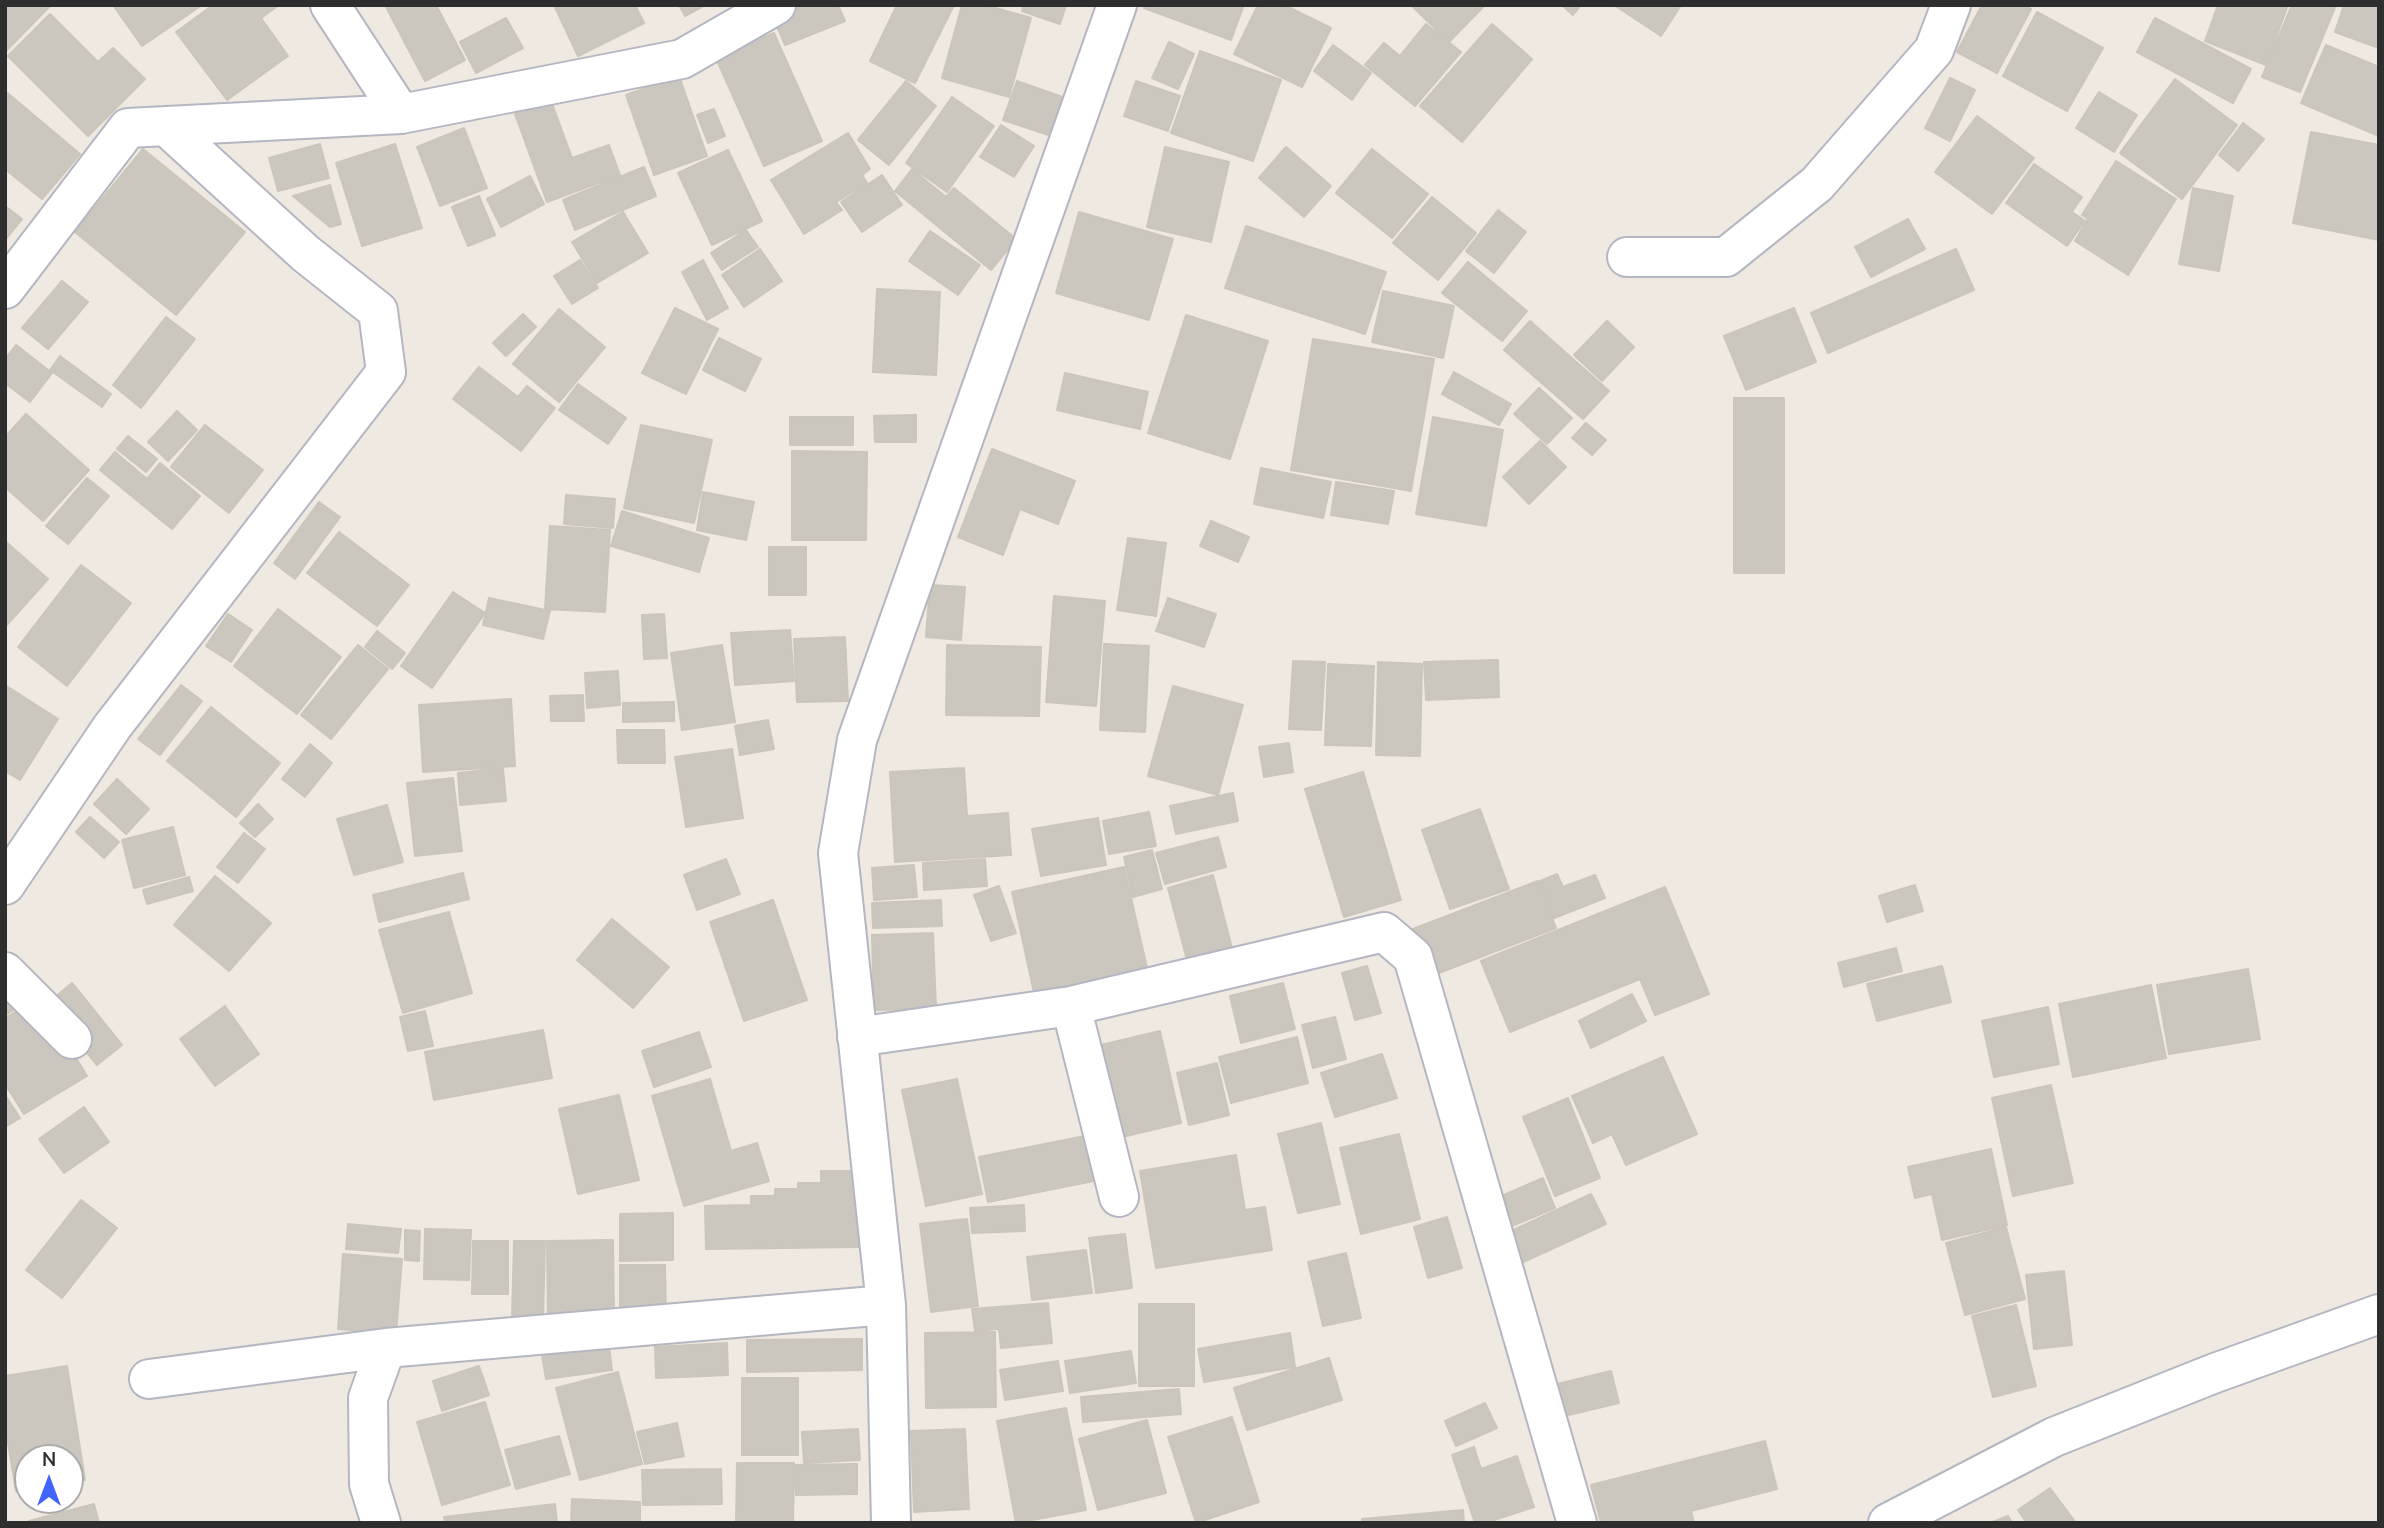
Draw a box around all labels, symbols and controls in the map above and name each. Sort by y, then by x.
north arrow [14,1444,84,1514]
text: N [42,1447,56,1473]

